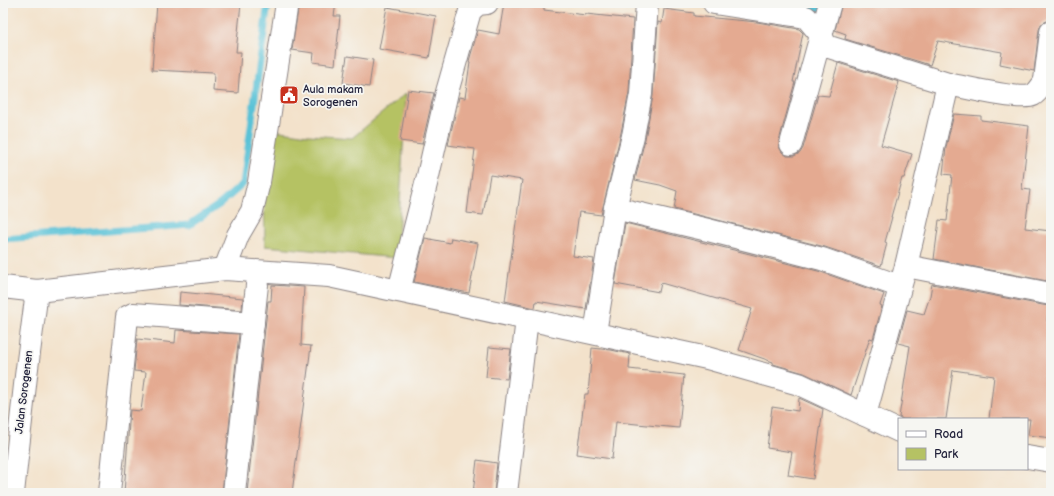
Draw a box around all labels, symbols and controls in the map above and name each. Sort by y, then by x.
place label: Aula makam Sorogenen [303,83,363,109]
public building icon: Aula makam Sorogenen [278,84,300,106]
street label: Jalan Sorogenen [12,350,36,434]
legend [898,418,1028,470]
text: Road [934,427,963,442]
text: Park [934,447,958,462]

